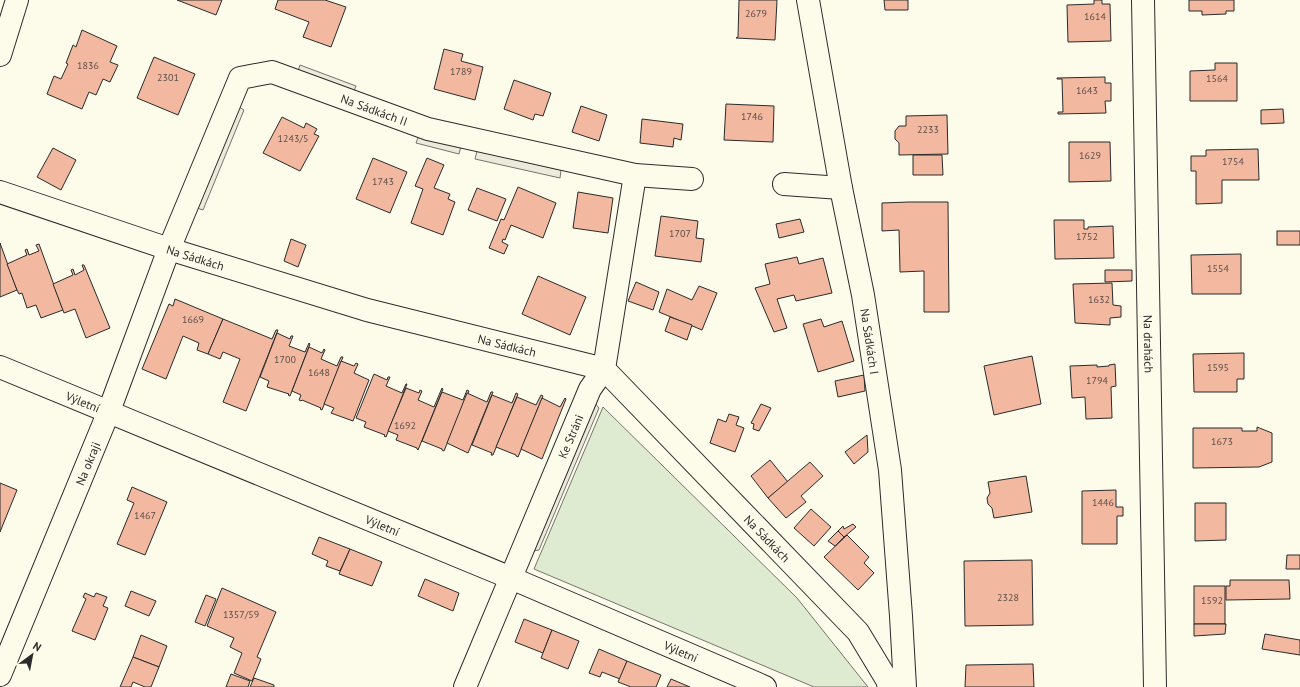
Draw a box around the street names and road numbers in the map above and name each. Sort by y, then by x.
street label: Na Sádkách II [339,90,410,128]
street label: Na Sádkách [165,241,226,273]
street label: Na Sádkách I [858,307,883,375]
street label: Na drahách [1141,315,1157,373]
street label: Na Sádkách [476,330,538,359]
street label: Výletní [63,387,103,415]
street label: Ke Stráni [554,412,586,460]
street label: Na okraji [72,439,103,487]
street label: Výletní [362,511,402,539]
street label: Na Sádkách [741,512,794,565]
street label: Výletní [661,637,700,665]

